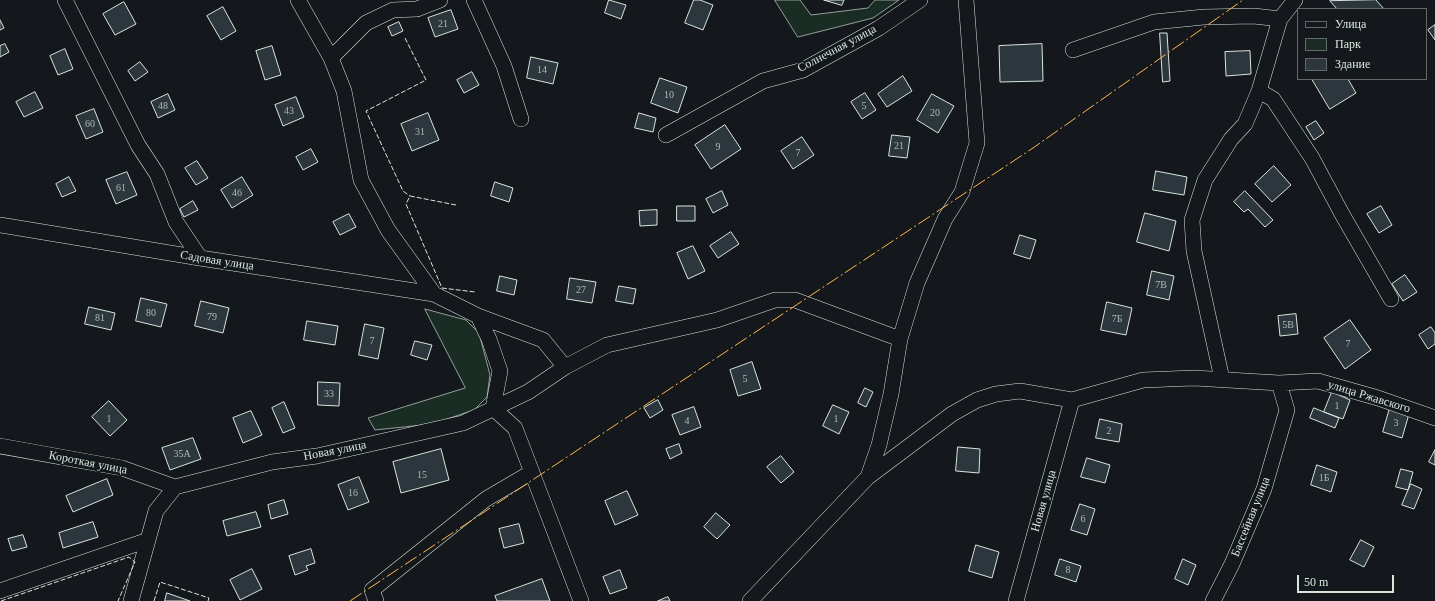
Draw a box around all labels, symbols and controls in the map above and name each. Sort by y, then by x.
legend [1297,8,1427,80]
text: Улица [1335,17,1366,31]
house number: 21 [438,18,448,30]
street label: Солнечная улица [795,22,879,76]
text: Парк [1335,37,1361,51]
text: Здание [1335,57,1370,71]
house number: 14 [537,64,547,76]
house number: 10 [664,89,674,101]
house number: 48 [158,100,168,112]
house number: 5 [862,100,866,112]
house number: 43 [284,105,294,117]
house number: 20 [930,107,940,119]
house number: 60 [85,118,95,130]
house number: 31 [415,126,425,138]
house number: 21 [894,140,904,152]
house number: 9 [716,141,720,153]
house number: 7 [796,147,800,159]
house number: 61 [116,182,126,194]
house number: 46 [232,187,242,199]
street label: Садовая улица [179,248,255,274]
house number: 7В [1155,279,1167,291]
house number: 27 [576,284,586,296]
house number: 80 [146,307,156,319]
house number: 79 [207,311,217,323]
house number: 81 [95,312,105,324]
house number: 7Б [1112,313,1122,325]
house number: 5В [1282,319,1294,331]
house number: 7 [370,335,374,347]
house number: 7 [1346,338,1350,350]
house number: 5 [742,373,748,385]
street label: улица Ржавского [1326,378,1412,416]
house number: 33 [324,388,334,400]
house number: 1 [1334,400,1340,412]
house number: 1 [106,413,112,425]
house number: 1 [834,413,838,425]
house number: 4 [684,415,690,427]
house number: 3 [1394,417,1398,429]
house number: 2 [1106,425,1112,437]
street label: Новая улица [302,438,368,464]
street label: Короткая улица [48,448,128,478]
house number: 35А [173,448,191,460]
street label: Новая улица [1028,468,1060,534]
house number: 15 [417,469,427,481]
house number: 1Б [1319,472,1329,484]
street label: Бассейная улица [1228,475,1274,559]
house number: 16 [348,487,358,499]
house number: 6 [1080,513,1086,525]
house number: 8 [1066,564,1070,576]
scale bar [1299,567,1396,593]
text: 50 m [1304,575,1328,589]

